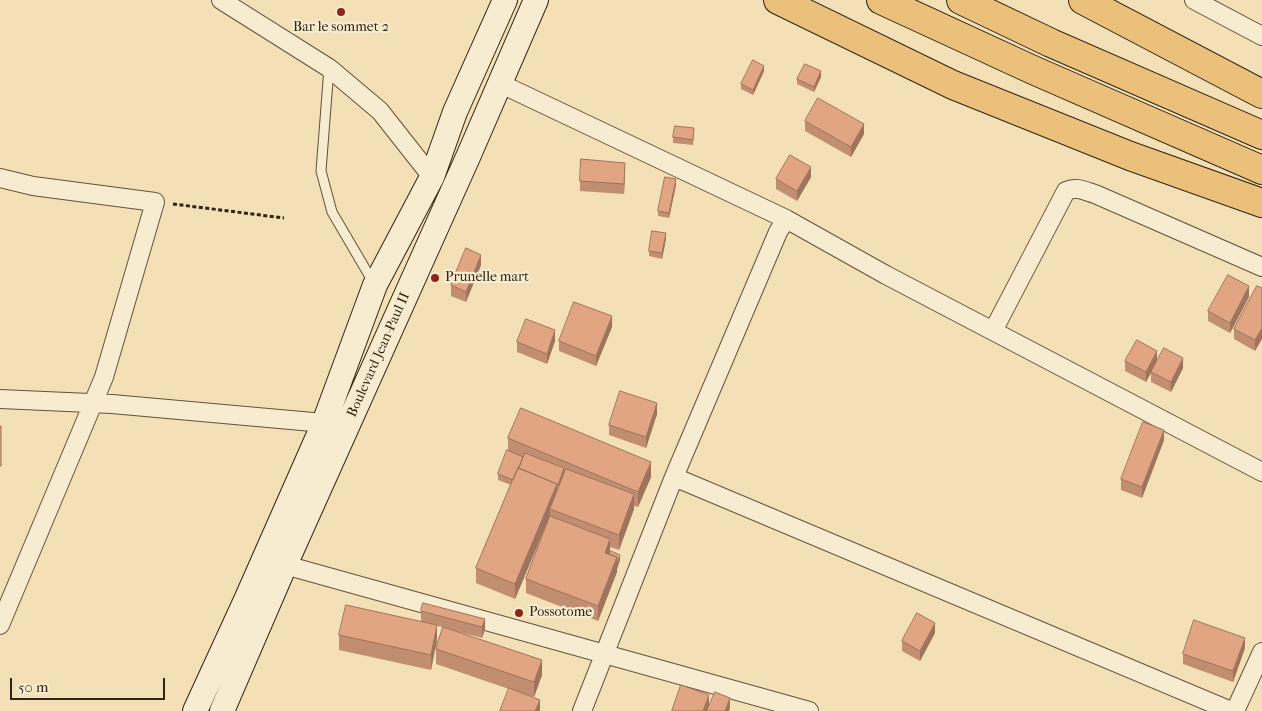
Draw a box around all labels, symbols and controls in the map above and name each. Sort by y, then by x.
marker: Bar le sommet 2 [335,6,347,18]
place label: Bar le sommet 2 [293,20,389,36]
place label: Prunelle mart [445,270,529,286]
marker: Prunelle mart [429,272,441,284]
street label: Boulevard Jean-Paul II [344,290,414,420]
place label: Possotome [529,605,592,621]
marker: Possotome [513,607,525,619]
scale bar [12,668,168,700]
text: 50 m [18,678,48,696]

